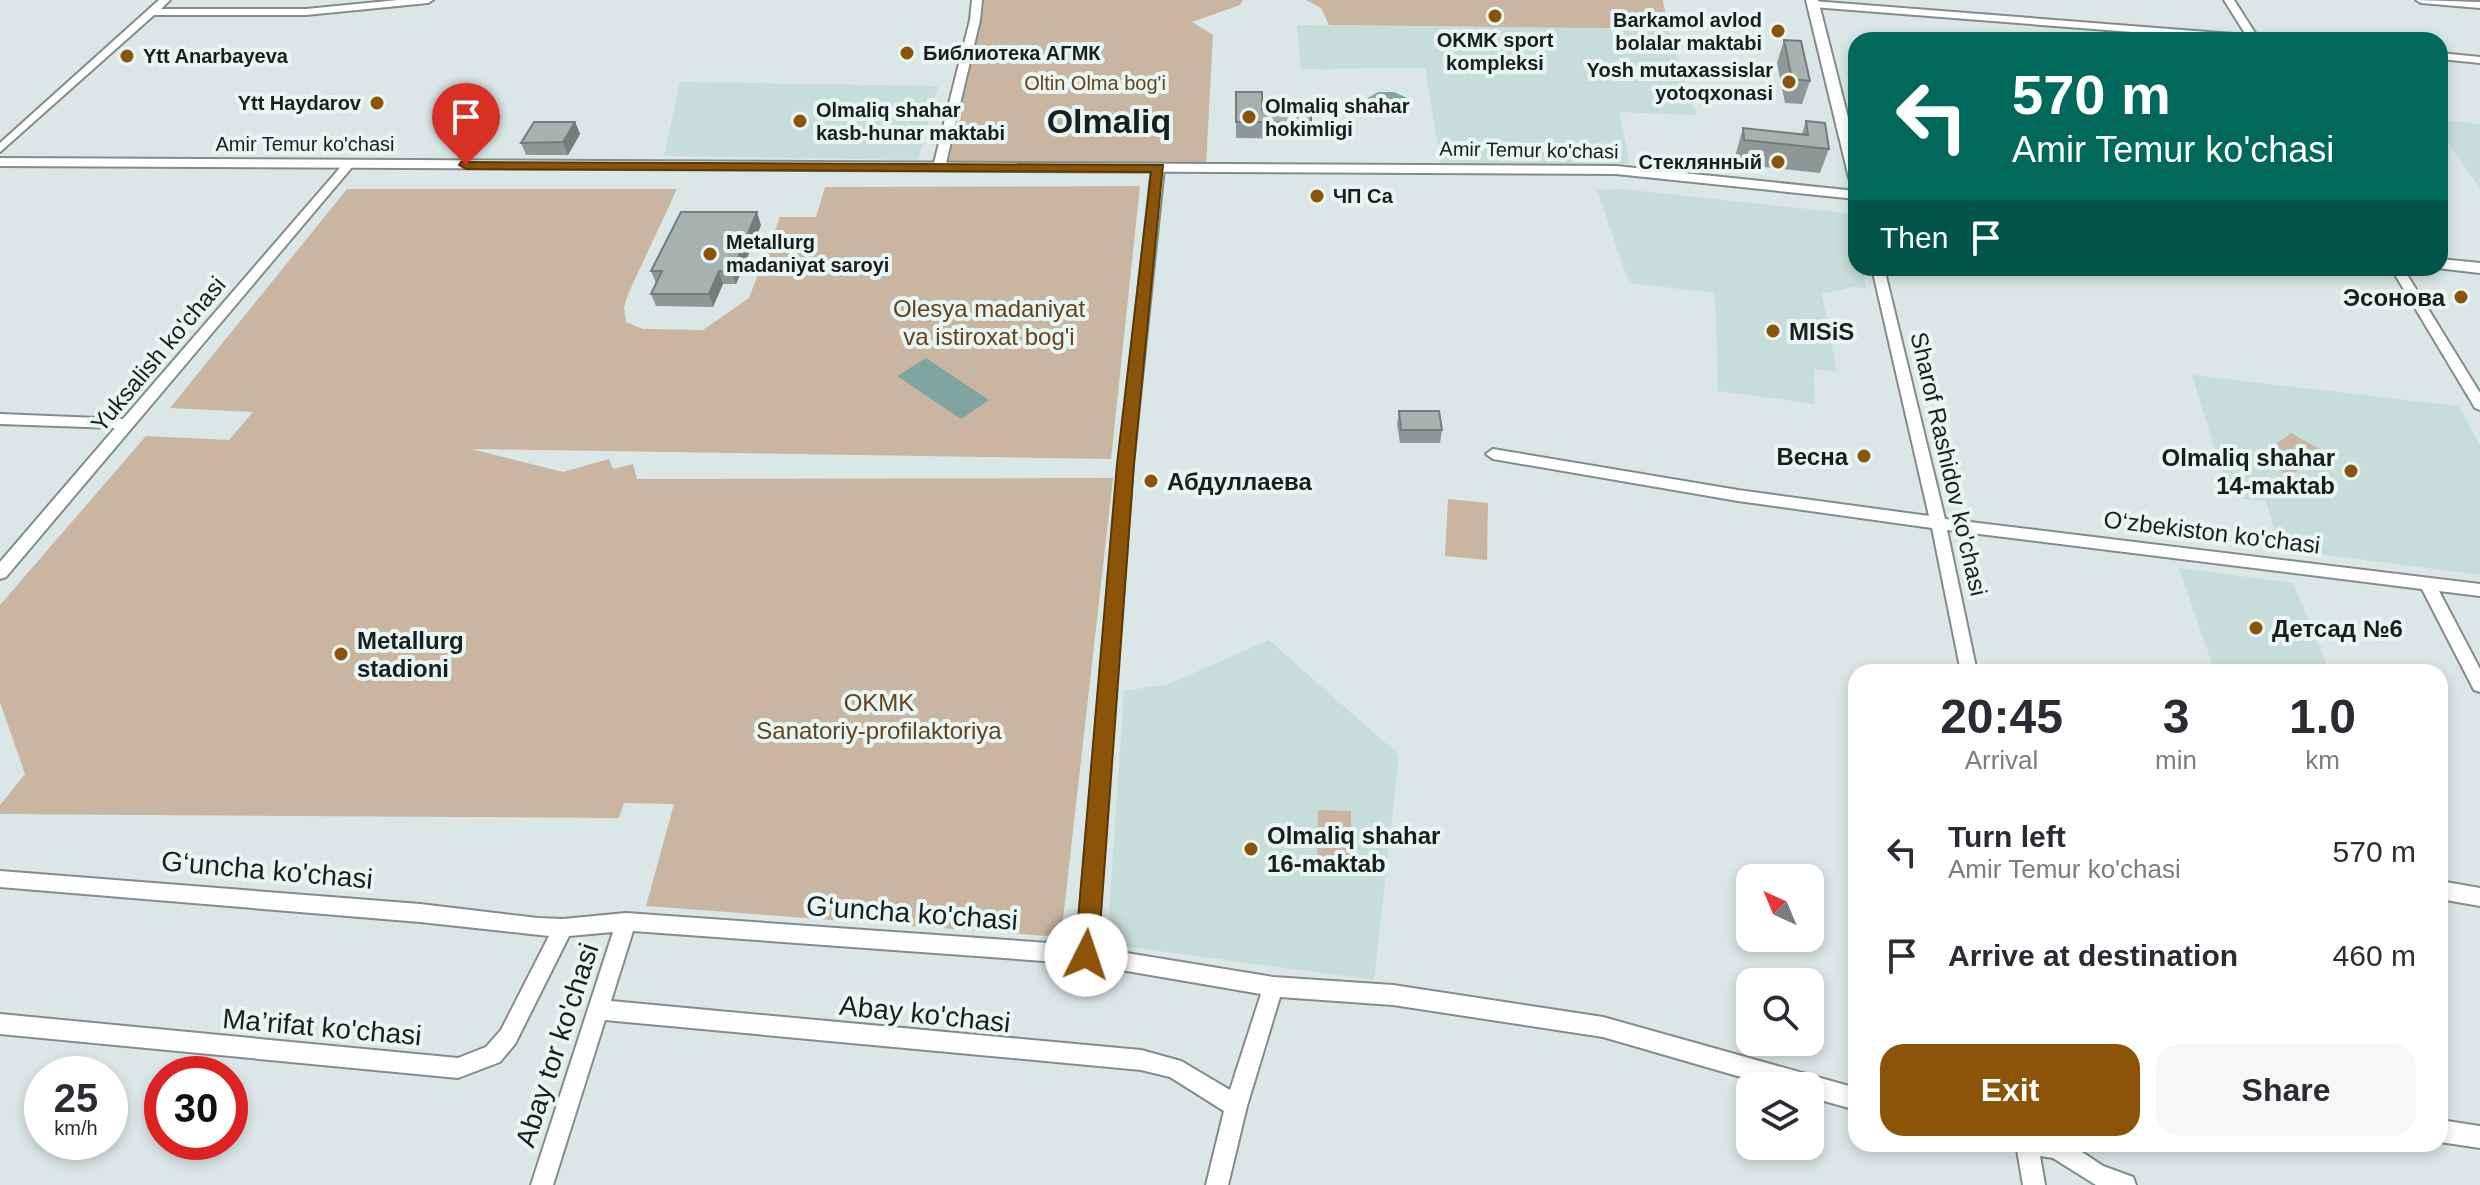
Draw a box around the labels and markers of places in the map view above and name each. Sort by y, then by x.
marker: OKMK sport kompleksi [1486,7,1504,25]
place label: Barkamol avlod bolalar maktabi [1613,9,1762,54]
marker: Barkamol avlod bolalar maktabi [1769,22,1787,40]
place label: OKMK sport kompleksi [1437,29,1554,74]
place label: Библиотека АГМК [923,42,1101,64]
marker: Библиотека АГМК [898,44,916,62]
place label: Ytt Anarbayeva [143,45,289,67]
marker: Ytt Anarbayeva [118,47,136,65]
place label: Yosh mutaxassislar yotoqxonasi [1587,59,1773,104]
marker: Yosh mutaxassislar yotoqxonasi [1780,73,1798,91]
pin [432,83,500,165]
place label: Ytt Haydarov [238,92,362,114]
marker: Ytt Haydarov [368,94,386,112]
place label: Olmaliq shahar hokimligi [1265,95,1410,140]
place label: Olmaliq shahar kasb-hunar maktabi [816,99,1005,144]
marker: Olmaliq shahar hokimligi [1240,108,1258,126]
marker: Olmaliq shahar kasb-hunar maktabi [791,112,809,130]
place label: Стеклянный [1638,151,1762,173]
marker: Стеклянный [1769,153,1787,171]
place label: ЧП Са [1333,185,1394,207]
marker: ЧП Са [1308,187,1326,205]
place label: Metallurg madaniyat saroyi [726,231,889,276]
marker: Metallurg madaniyat saroyi [701,245,719,263]
place label: Эсонова [2343,284,2446,311]
marker: Эсонова [2452,288,2470,306]
place label: MISiS [1789,318,1854,345]
marker: MISiS [1764,322,1782,340]
place label: Весна [1776,443,1849,470]
place label: Olmaliq shahar 14-maktab [2162,444,2335,499]
marker: Весна [1855,447,1873,465]
marker: Olmaliq shahar 14-maktab [2342,462,2360,480]
place label: Абдуллаева [1167,468,1312,495]
marker: Абдуллаева [1142,472,1160,490]
place label: Детсад №6 [2272,615,2403,642]
marker: Детсад №6 [2247,619,2265,637]
place label: Metallurg stadioni [357,627,464,682]
marker: Metallurg stadioni [332,645,350,663]
place label: Olmaliq shahar 16-maktab [1267,822,1440,877]
marker: Olmaliq shahar 16-maktab [1242,840,1260,858]

